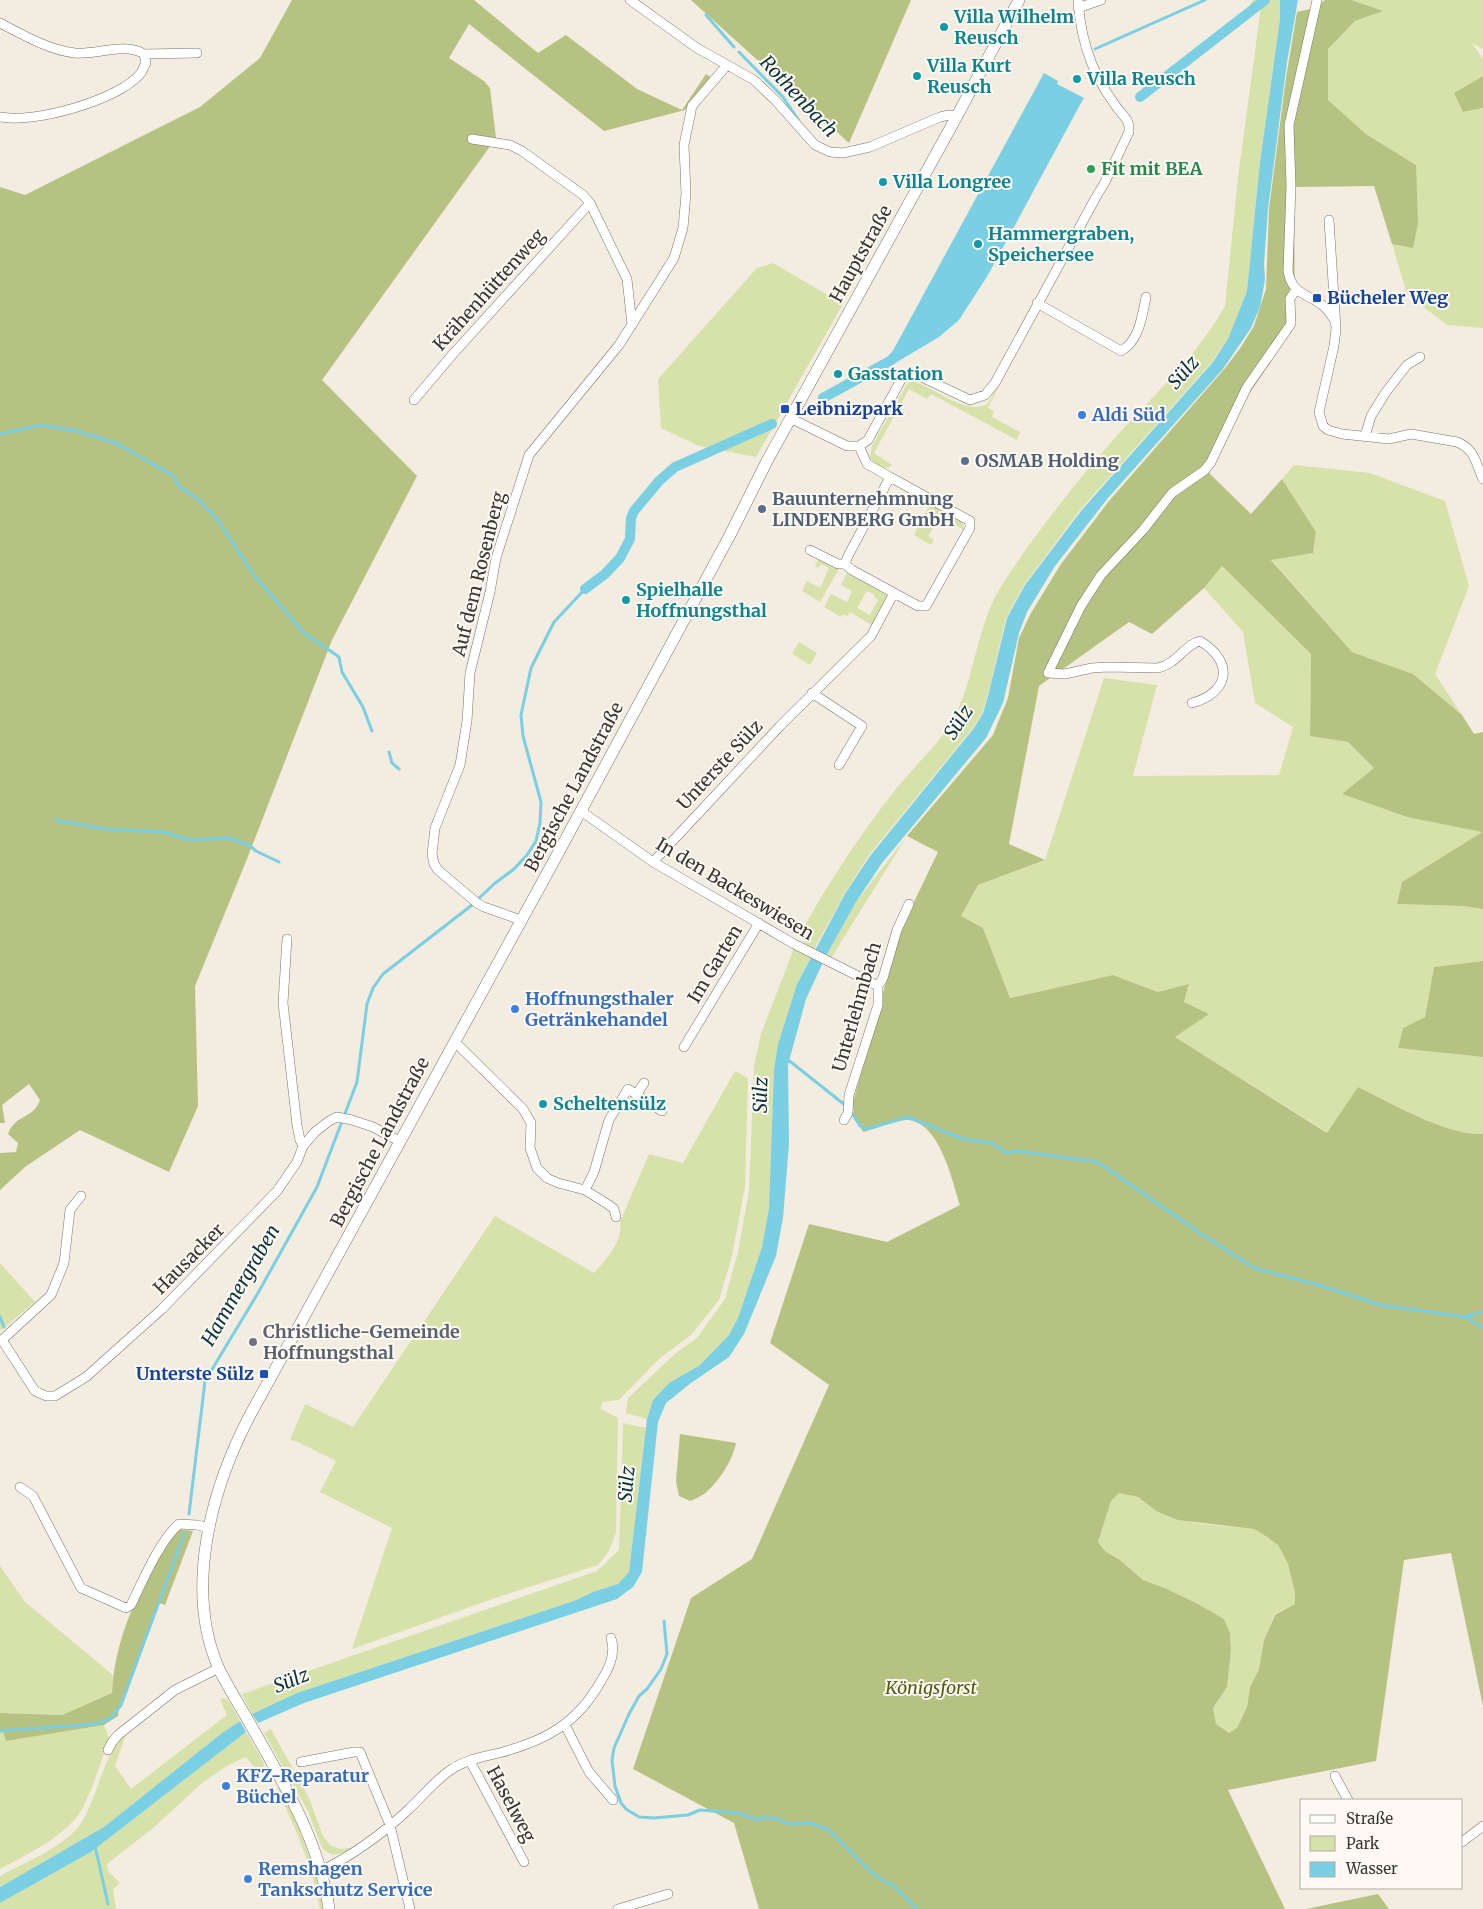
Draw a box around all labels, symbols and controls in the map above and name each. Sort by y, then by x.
place label: Villa Wilhelm Reusch [953,5,1074,49]
marker: Villa Wilhelm Reusch [938,21,950,33]
water label: Rothenbach [755,50,843,142]
place label: Villa Kurt Reusch [926,54,1012,98]
place label: Villa Reusch [1086,67,1196,90]
marker: Villa Kurt Reusch [911,70,923,82]
marker: Villa Reusch [1071,73,1083,85]
place label: Fit mit BEA [1101,157,1203,180]
marker: Fit mit BEA [1085,163,1097,175]
place label: Villa Longree [892,170,1011,193]
marker: Villa Longree [877,176,889,188]
street label: Hauptstraße [824,201,897,307]
place label: Hammergraben, Speichersee [988,222,1134,266]
street label: Krähenhüttenweg [428,224,550,355]
marker: Hammergraben, Speichersee [972,238,984,250]
place label: Bücheler Weg [1327,286,1448,309]
marker: Bücheler Weg [1311,292,1323,304]
water label: Sülz [1162,350,1204,394]
place label: Gasstation [848,362,943,385]
marker: Gasstation [832,368,844,380]
place label: Leibnizpark [795,397,903,420]
marker: Leibnizpark [779,403,791,415]
place label: Aldi Süd [1091,403,1166,426]
marker: Aldi Süd [1076,409,1088,421]
place label: OSMAB Holding [975,449,1119,472]
marker: OSMAB Holding [959,455,971,467]
place label: Bauunternehmnung LINDENBERG GmbH [772,487,955,531]
street label: Auf dem Rosenberg [447,489,510,660]
marker: Bauunternehmnung LINDENBERG GmbH [756,503,768,515]
place label: Spielhalle Hoffnungsthal [636,578,767,622]
marker: Spielhalle Hoffnungsthal [620,594,632,606]
street label: Bergische Landstraße [519,698,628,876]
water label: Sülz [938,700,978,744]
street label: Unterste Sülz [672,715,767,815]
street label: In den Backeswiesen [652,832,819,945]
street label: Im Garten [682,920,747,1007]
street label: Unterlehmbach [827,939,886,1074]
place label: Hoffnungsthaler Getränkehandel [525,987,674,1031]
marker: Hoffnungsthaler Getränkehandel [509,1003,521,1015]
street label: Bergische Landstraße [325,1053,434,1231]
water label: Sülz [748,1076,772,1113]
place label: Scheltensülz [553,1092,666,1115]
marker: Scheltensülz [537,1098,549,1110]
street label: Hausacker [148,1218,229,1299]
water label: Hammergraben [195,1220,284,1351]
place label: Christliche-Gemeinde Hoffnungsthal [263,1320,460,1364]
marker: Christliche-Gemeinde Hoffnungsthal [247,1336,259,1348]
place label: Unterste Sülz [136,1362,254,1385]
marker: Unterste Sülz [258,1368,270,1380]
water label: Sülz [612,1465,640,1503]
water label: Sülz [270,1662,313,1698]
park label: Königsforst [884,1676,978,1699]
street label: Haselweg [482,1762,541,1846]
place label: KFZ-Reparatur Büchel [236,1764,369,1808]
marker: KFZ-Reparatur Büchel [220,1780,232,1792]
legend [1300,1799,1463,1889]
text: Straße [1346,1809,1393,1828]
text: Park [1346,1834,1380,1853]
place label: Remshagen Tankschutz Service [258,1857,433,1901]
text: Wasser [1345,1859,1398,1878]
marker: Remshagen Tankschutz Service [242,1873,254,1885]

